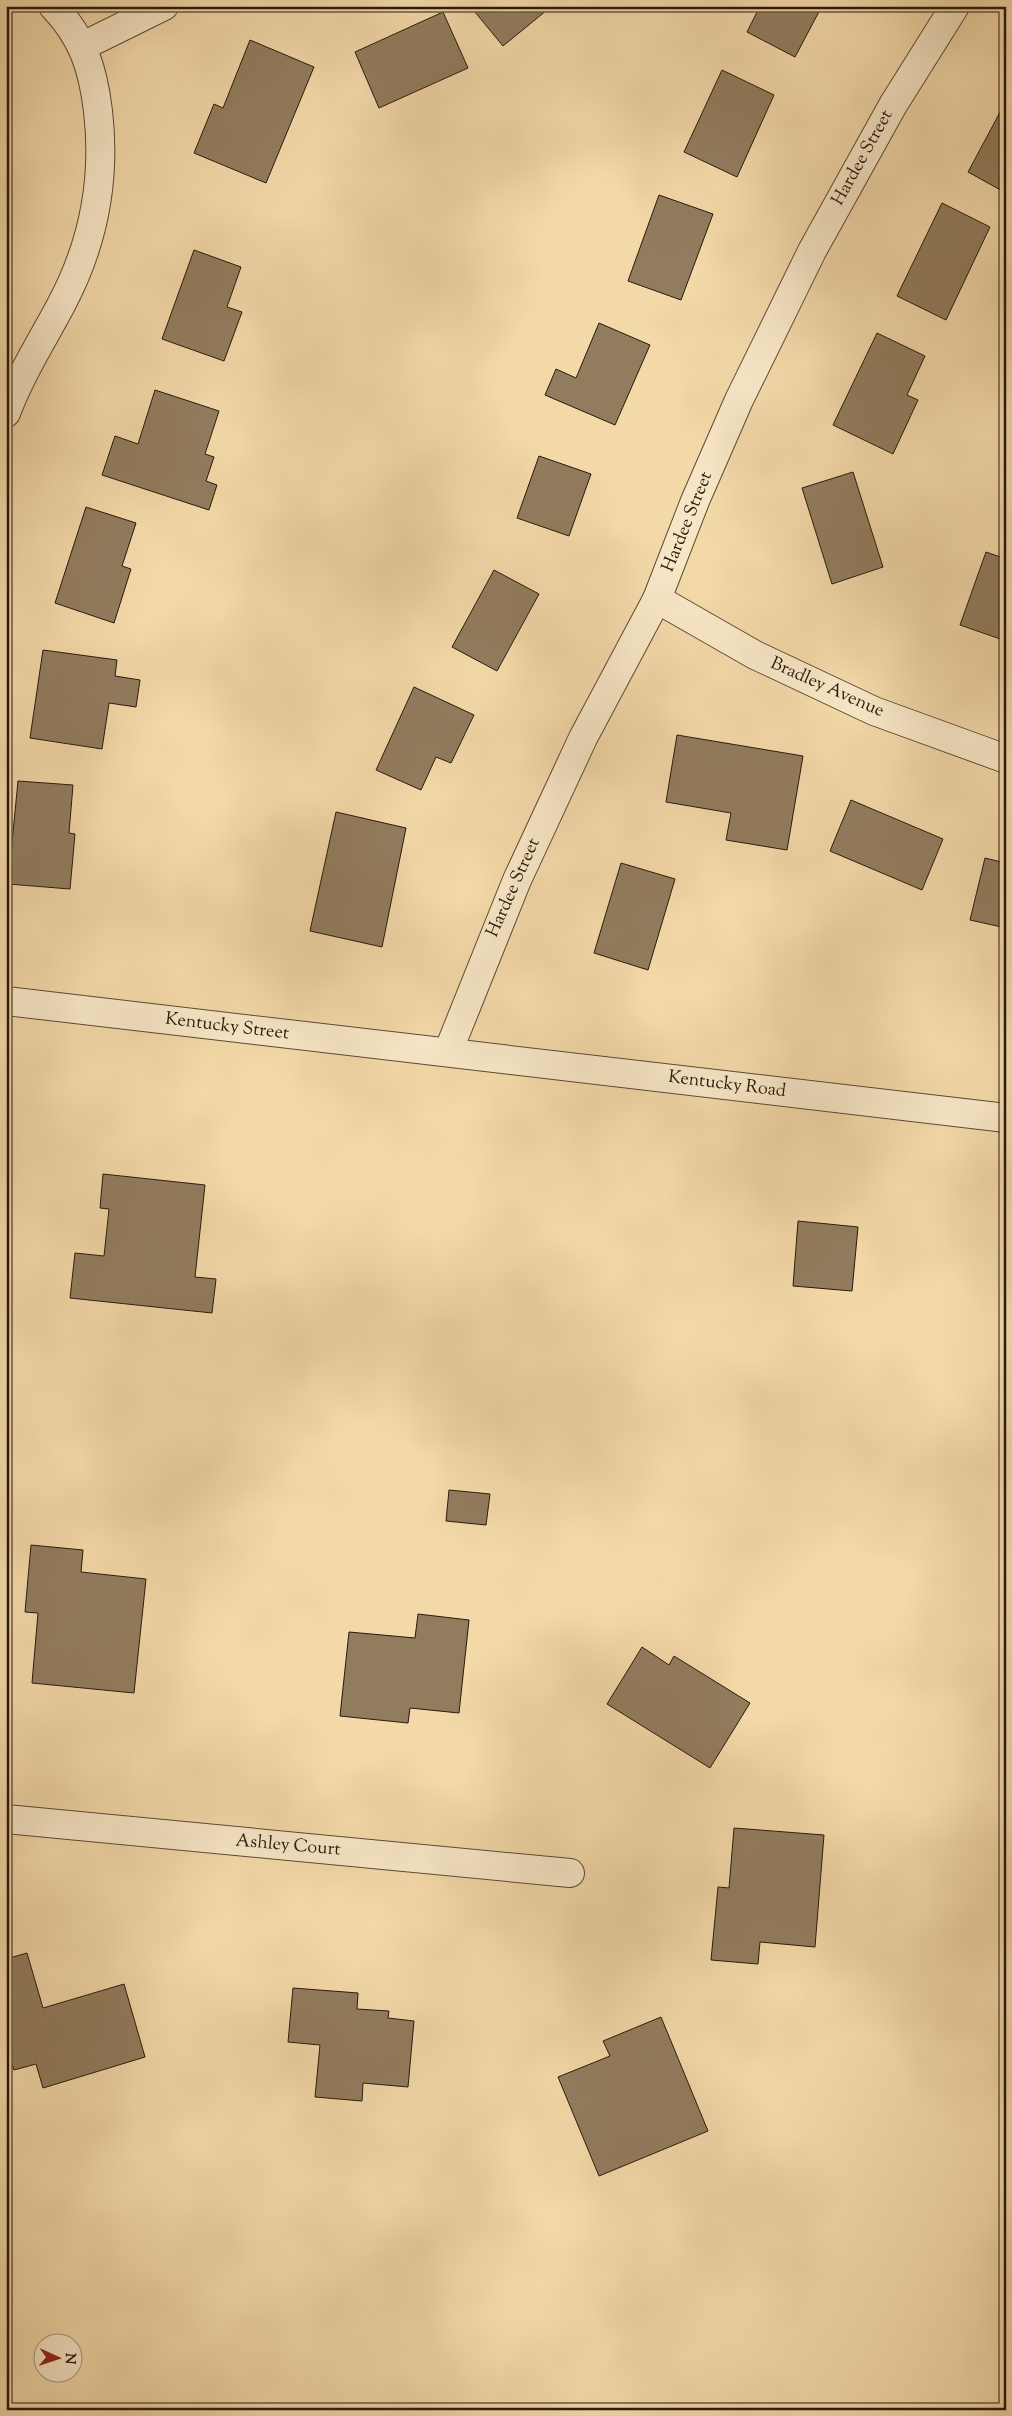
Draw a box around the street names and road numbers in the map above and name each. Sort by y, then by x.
street label: Hardee Street [826,105,900,211]
street label: Hardee Street [656,468,720,576]
street label: Bradley Avenue [766,651,888,725]
street label: Hardee Street [481,834,547,942]
street label: Kentucky Street [164,1007,290,1047]
street label: Kentucky Road [667,1065,787,1105]
street label: Ashley Court [234,1828,342,1864]

